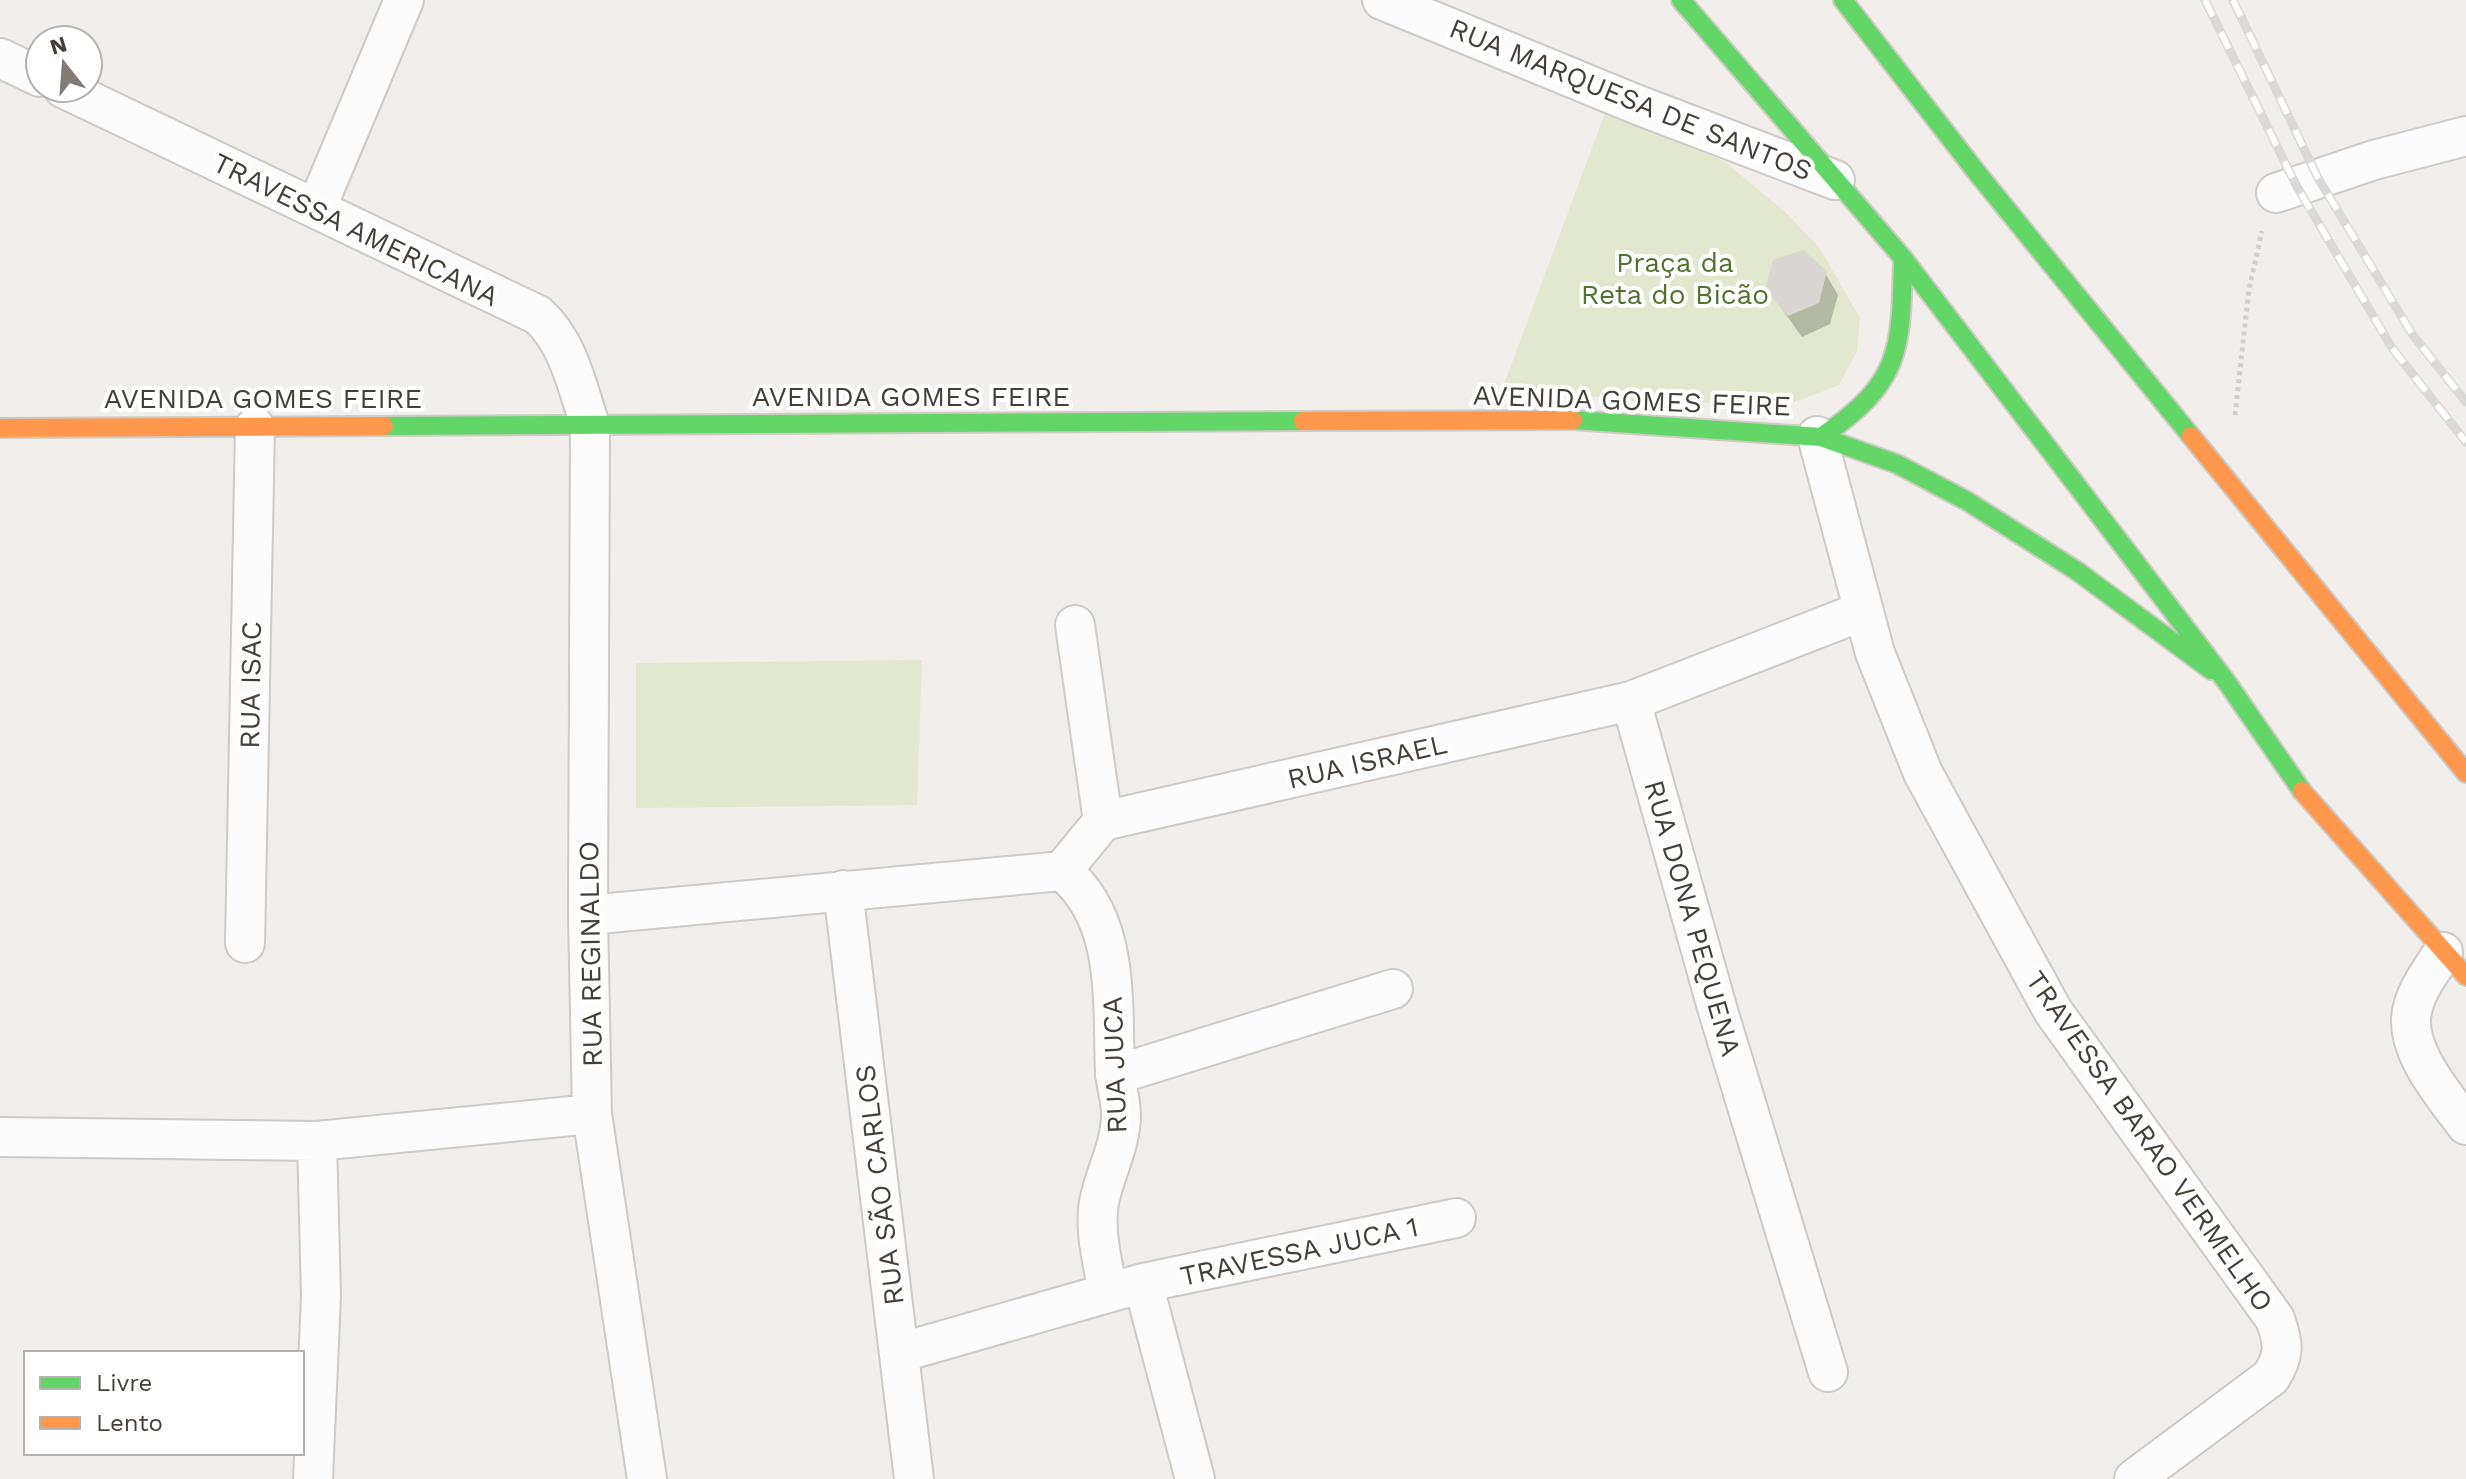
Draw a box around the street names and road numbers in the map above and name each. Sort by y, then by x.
street label: RUA MARQUESA DE SANTOS [1445,11,1817,187]
street label: TRAVESSA AMERICANA [208,146,504,313]
street label: AVENIDA GOMES FEIRE [1472,378,1792,423]
street label: AVENIDA GOMES FEIRE [752,380,1070,413]
street label: AVENIDA GOMES FEIRE [104,382,422,415]
street label: RUA ISAC [233,621,268,749]
street label: RUA ISRAEL [1284,727,1450,796]
street label: RUA DONA PEQUENA [1637,776,1748,1060]
street label: RUA REGINALDO [572,841,609,1067]
street label: TRAVESSA BARAO VERMELHO [2019,965,2280,1318]
street label: RUA JUCA [1096,996,1133,1134]
street label: RUA SÃO CARLOS [848,1063,911,1307]
street label: TRAVESSA JUCA 1 [1177,1210,1421,1293]

